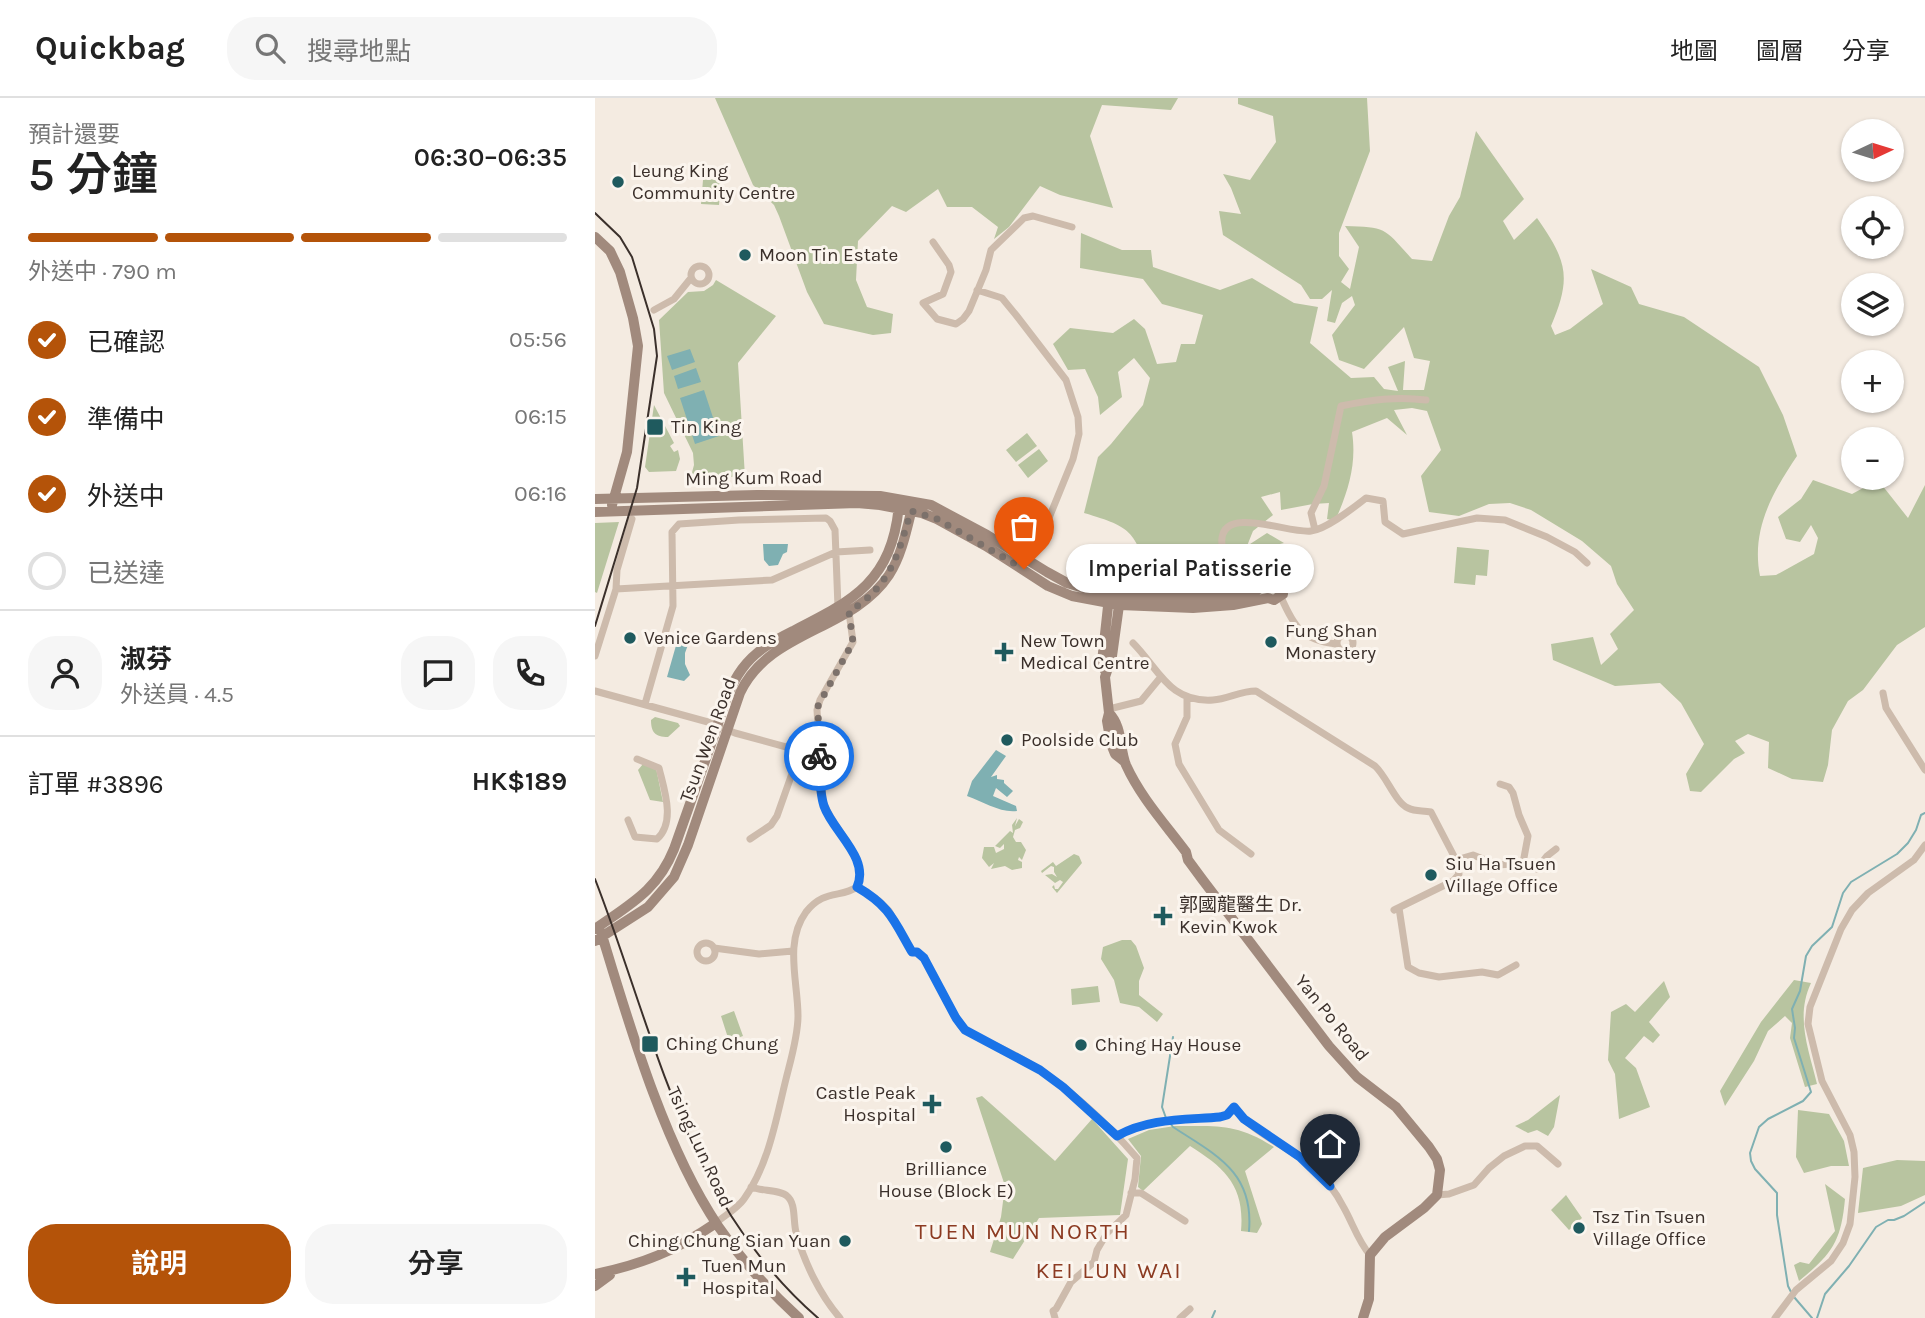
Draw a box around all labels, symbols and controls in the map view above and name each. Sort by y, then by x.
search box [227,17,717,80]
text: Quickbag [35,29,185,67]
icon: search [251,29,289,67]
text: 搜尋地點 [307,36,411,67]
text: 地圖 [1670,37,1718,65]
text: 圖層 [1756,37,1804,65]
text: 分享 [1842,37,1890,65]
north arrow [1841,119,1904,182]
map controls [1841,119,1904,490]
text: 預計還要 [28,121,120,148]
text: 06:30–06:35 [414,142,567,173]
text: 5 分鐘 [28,148,158,202]
place label: Leung King Community Centre [632,160,795,204]
marker: Leung King Community Centre [610,174,626,190]
button: locate [1841,196,1904,259]
place label: Moon Tin Estate [759,244,898,266]
marker: Moon Tin Estate [737,247,753,263]
text: 外送中 · 790 m [28,258,177,285]
button: layers [1841,273,1904,336]
icon: check [28,321,66,359]
text: 05:56 [509,326,567,353]
text: 已確認 [87,327,165,358]
button: + [1841,350,1904,413]
icon: check [28,398,66,436]
text: 06:15 [514,403,567,430]
text: 準備中 [87,404,165,435]
place label: Tin King [671,416,742,438]
marker: Tin King [645,417,665,437]
button: − [1841,427,1904,490]
street label: Ming Kum Road [685,466,823,490]
icon: check [28,475,66,513]
text: 06:16 [514,480,567,507]
text: 外送中 [87,481,165,512]
pin [994,497,1054,569]
icon: bag [1005,508,1043,546]
callout: Imperial Patisserie [1066,545,1315,594]
text: Imperial Patisserie [1088,555,1292,582]
text: 已送達 [87,558,165,589]
place label: Fung Shan Monastery [1285,620,1378,664]
place label: Venice Gardens [644,627,777,649]
marker: Venice Gardens [622,630,638,646]
place label: New Town Medical Centre [1020,630,1150,674]
marker: Fung Shan Monastery [1263,634,1279,650]
button: person [28,636,102,710]
button: chat [401,636,475,710]
button: phone [493,636,567,710]
marker: New Town Medical Centre [994,642,1014,662]
text: 淑芬 [120,644,172,675]
street label: Tsun Wen Road [675,675,741,805]
text: 外送員 · 4.5 [120,681,234,708]
courier [784,721,854,791]
place label: Poolside Club [1021,729,1139,751]
marker: Poolside Club [999,732,1015,748]
icon: bike [800,737,838,775]
text: HK$189 [472,766,567,797]
text: 訂單 #3896 [28,769,164,800]
place label: Siu Ha Tsuen Village Office [1445,853,1558,897]
marker: Siu Ha Tsuen Village Office [1423,867,1439,883]
place label: 郭國龍醫生 Dr. Kevin Kwok [1179,894,1301,938]
marker: 郭國龍醫生 Dr. Kevin Kwok [1153,906,1173,926]
street label: Yan Po Road [1290,970,1374,1066]
place label: Ching Chung [666,1033,779,1055]
marker: Ching Chung [640,1034,660,1054]
place label: Ching Hay House [1095,1034,1241,1056]
marker: Ching Hay House [1073,1037,1089,1053]
place label: Castle Peak Hospital [816,1082,916,1126]
street label: Tsing Lun Road [663,1083,737,1211]
marker: Castle Peak Hospital [922,1094,942,1114]
pin [1300,1114,1360,1186]
icon: home [1311,1125,1349,1163]
marker: Brilliance House (Block E) [938,1139,954,1155]
place label: Brilliance House (Block E) [878,1158,1014,1202]
place label: Tsz Tin Tsuen Village Office [1593,1206,1706,1250]
district label: TUEN MUN NORTH [915,1218,1131,1245]
marker: Tsz Tin Tsuen Village Office [1571,1220,1587,1236]
button: 說明 [28,1224,291,1304]
button: 分享 [305,1224,567,1304]
place label: Ching Chung Sian Yuan [628,1230,831,1252]
marker: Ching Chung Sian Yuan [837,1233,853,1249]
place label: Tuen Mun Hospital [702,1255,787,1299]
district label: KEI LUN WAI [1035,1257,1183,1284]
marker: Tuen Mun Hospital [676,1267,696,1287]

